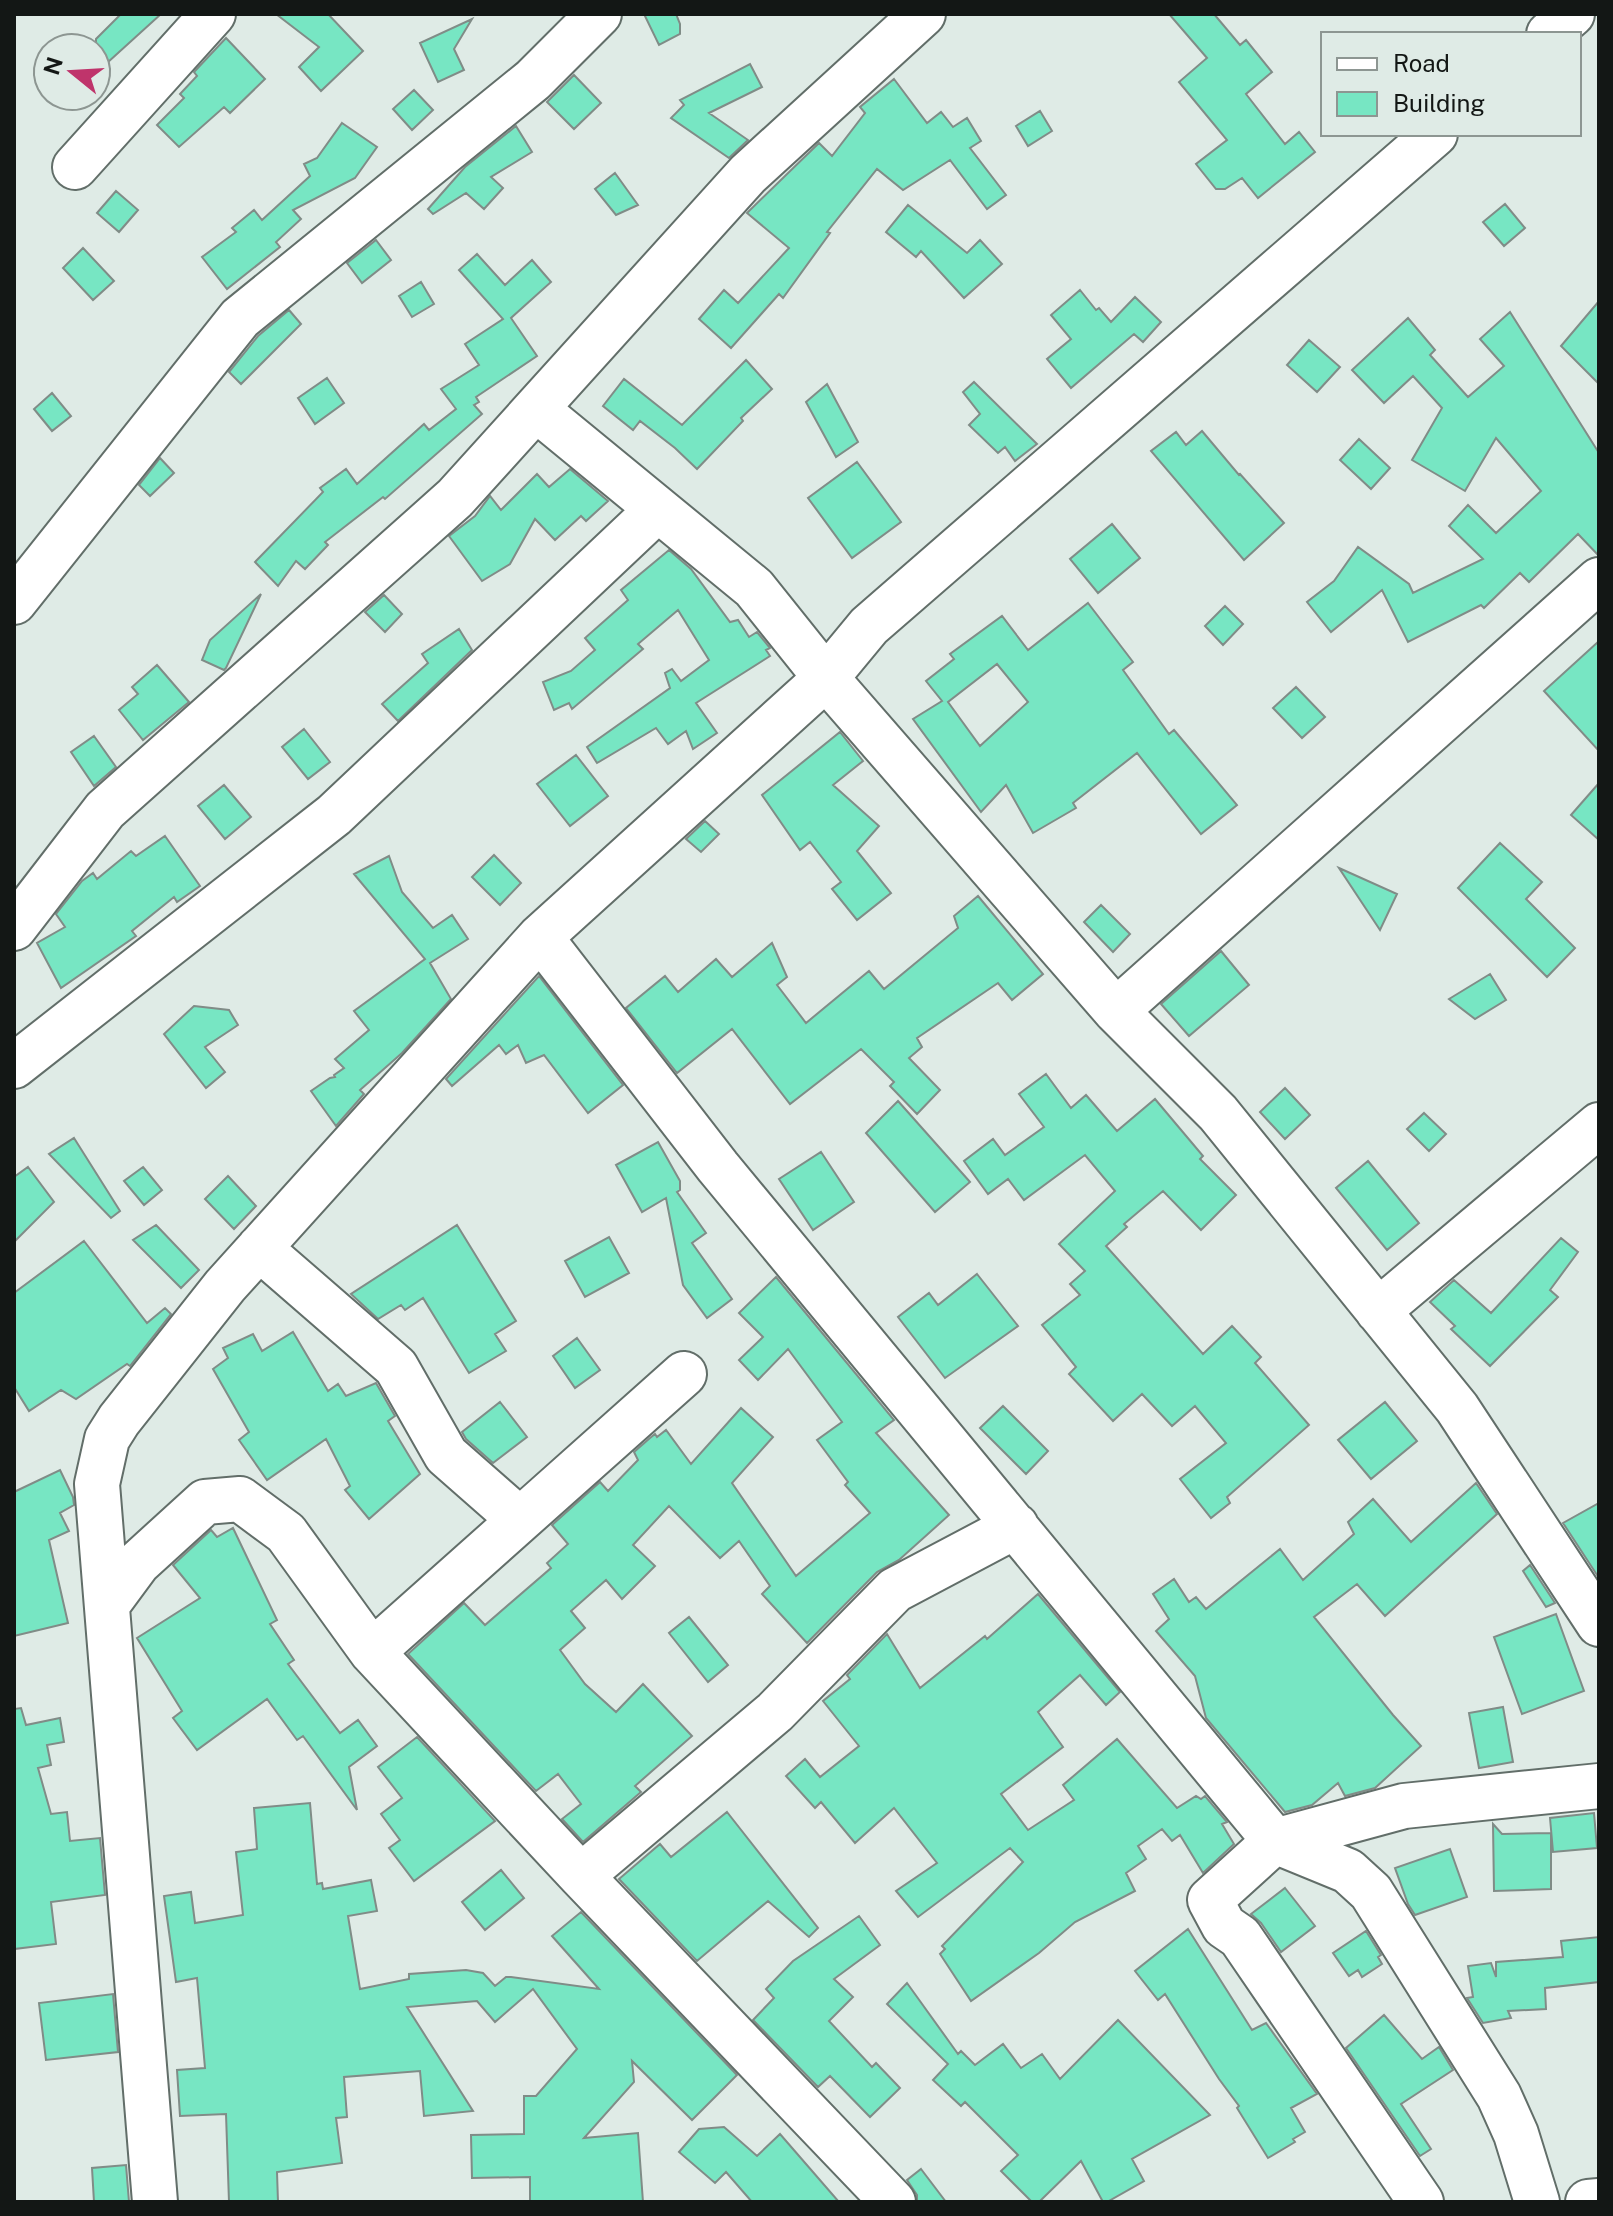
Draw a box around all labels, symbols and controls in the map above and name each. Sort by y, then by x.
north arrow [32,32,112,112]
legend [1321,32,1581,136]
text: Road [1393,49,1450,77]
text: N [38,54,68,78]
text: Building [1393,89,1485,117]

